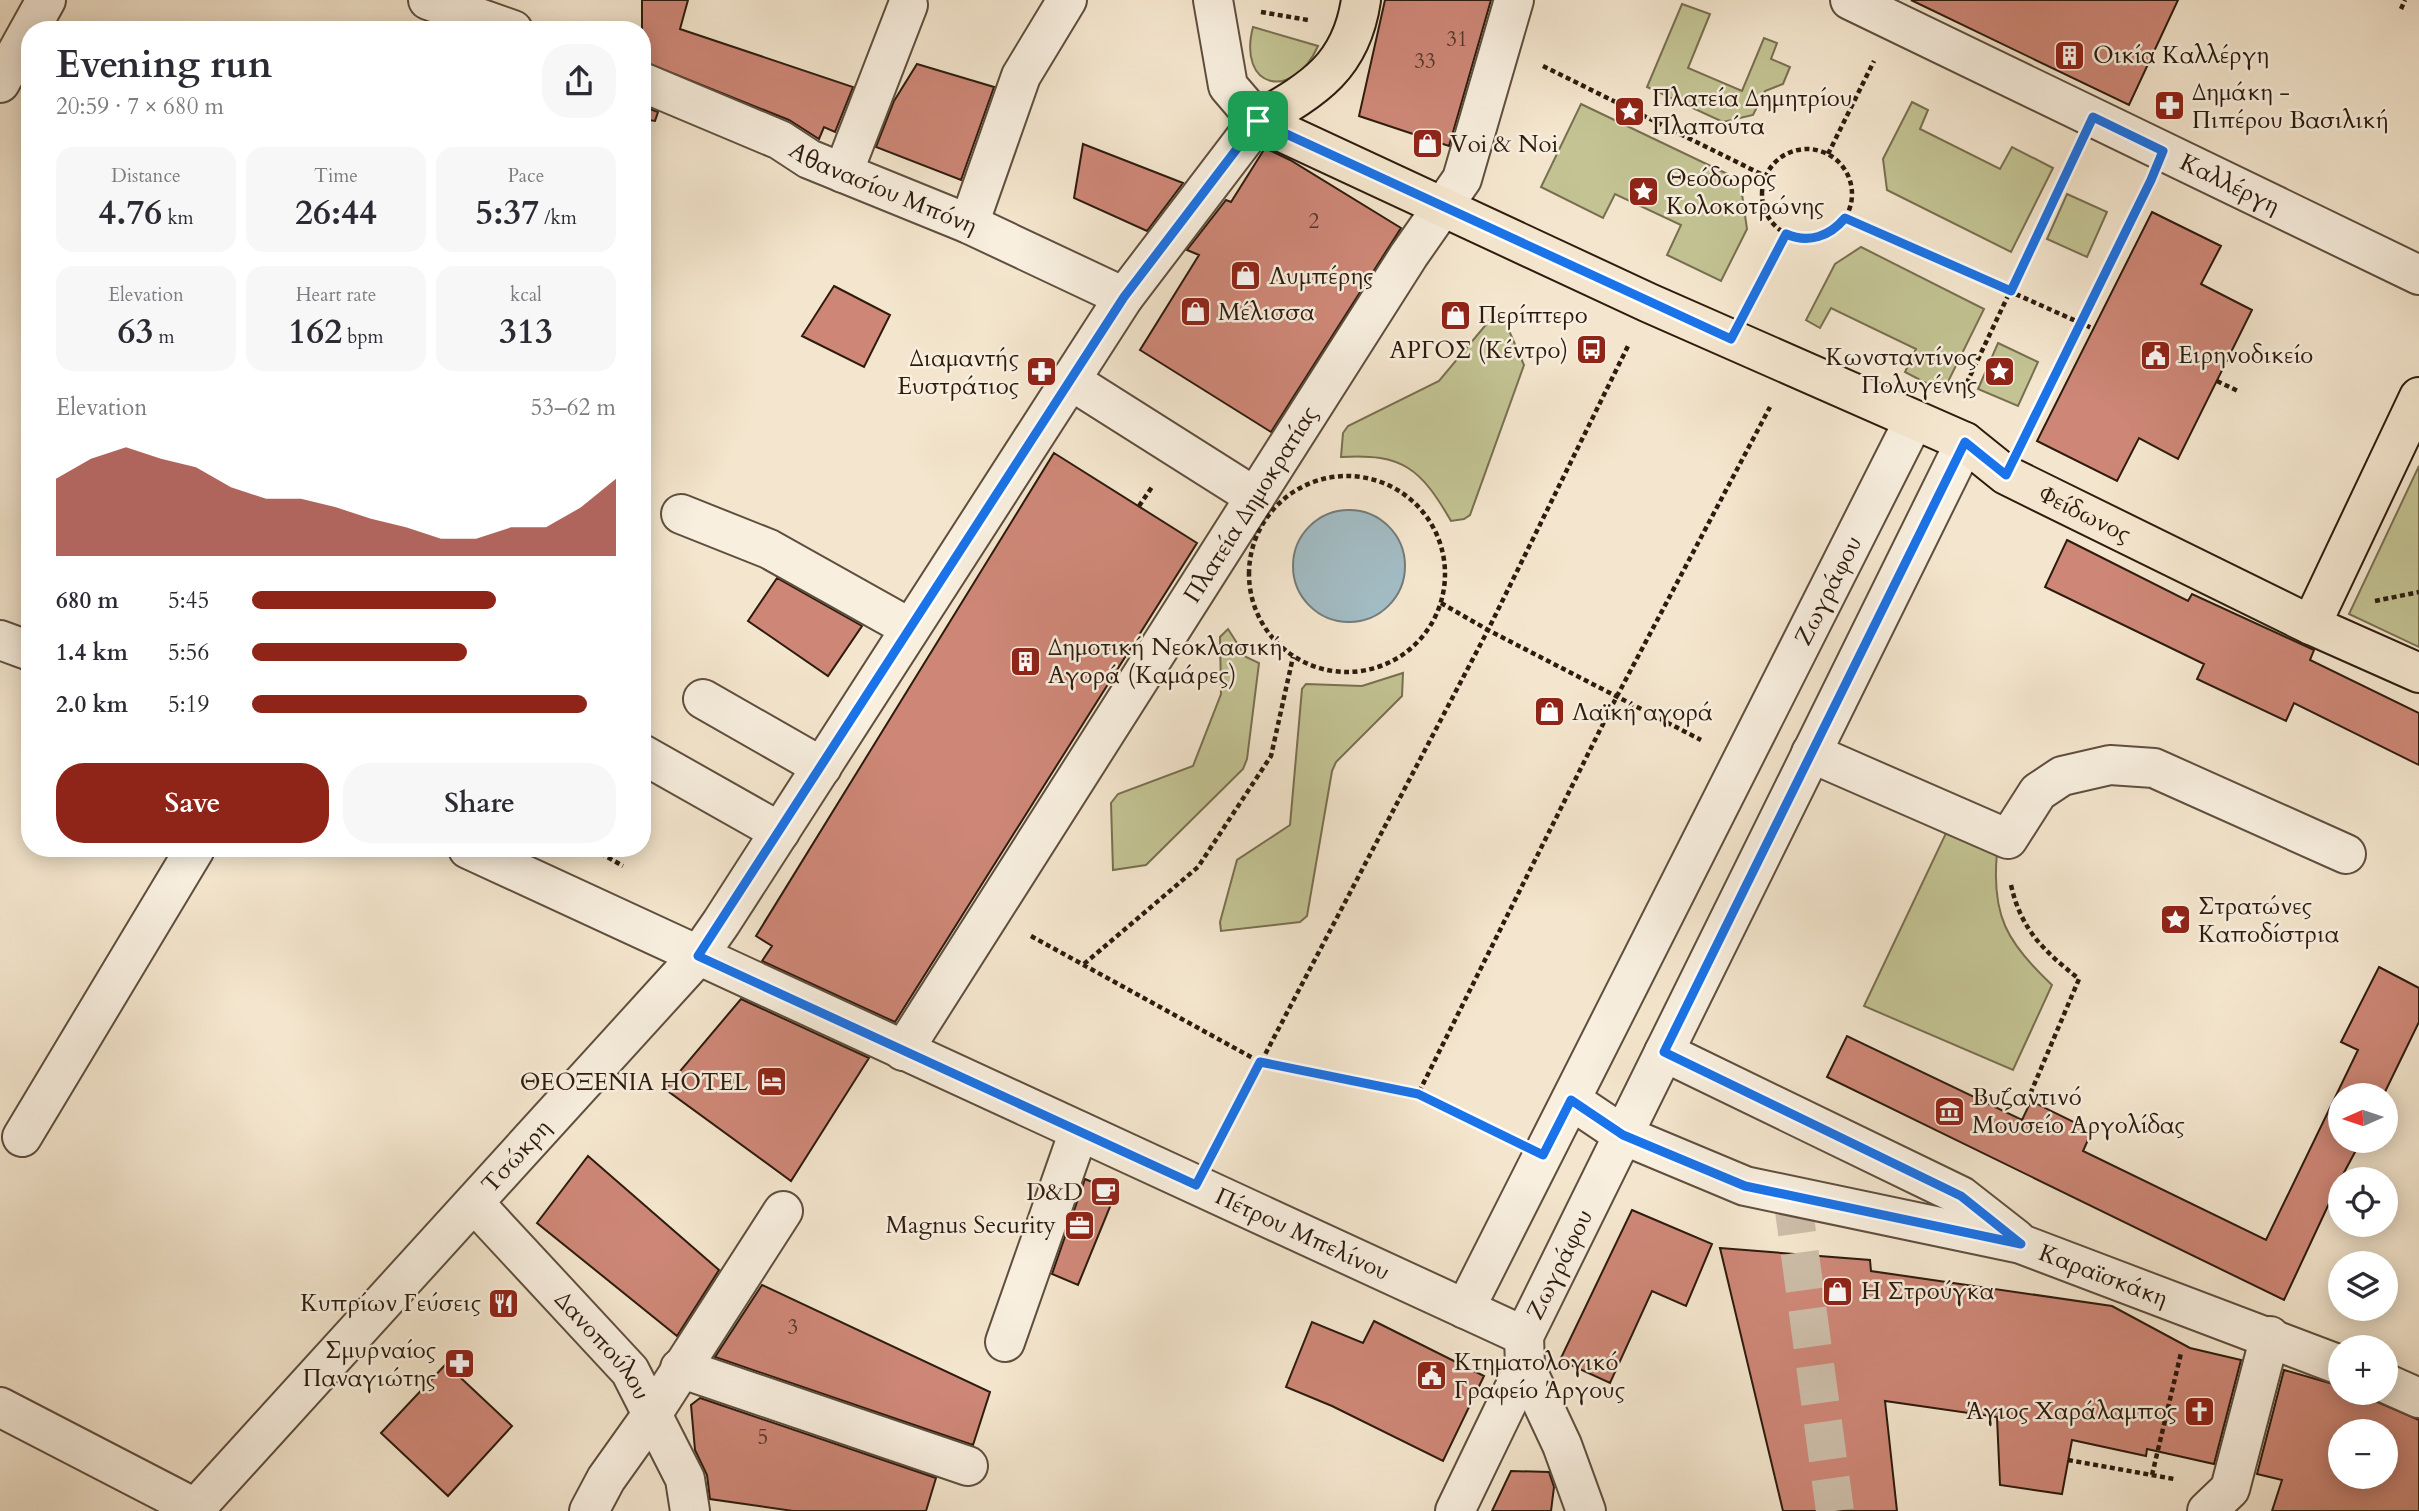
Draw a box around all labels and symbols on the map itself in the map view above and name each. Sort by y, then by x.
house number: 31 [1446,25,1468,54]
building icon: Οικία Καλλέργη [2053,38,2087,72]
place label: Οικία Καλλέργη [2093,39,2269,72]
house number: 33 [1414,47,1436,76]
place label: Δημάκη - Πιπέρου Βασιλική [2192,76,2389,137]
place label: Πλατεία Δημητρίου Πλαπούτα [1652,82,1852,143]
pharmacy icon: Δημάκη - Πιπέρου Βασιλική [2152,89,2186,123]
pin [1228,91,1288,151]
place icon: Πλατεία Δημητρίου Πλαπούτα [1612,95,1646,129]
shop icon: Voi & Noi [1410,127,1444,161]
place label: Voi & Noi [1450,128,1559,161]
street label: Αθανασίου Μπόνη [782,134,983,242]
street label: Καλλέργη [2175,145,2285,222]
place label: Θεόδωρος Κολοκοτρώνης [1666,162,1824,223]
place icon: Θεόδωρος Κολοκοτρώνης [1626,175,1660,209]
house number: 2 [1309,207,1320,236]
shop icon: Λυμπέρης [1229,259,1263,293]
place label: Λυμπέρης [1269,260,1373,293]
shop icon: Μέλισσα [1178,295,1212,329]
place label: Μέλισσα [1218,296,1315,329]
shop icon: Περίπτερο [1438,298,1472,332]
place label: Περίπτερο [1478,299,1588,332]
bus stop icon: ΑΡΓΟΣ (Κέντρο) [1574,333,1608,367]
place label: ΑΡΓΟΣ (Κέντρο) [1390,334,1568,367]
public building icon: Ειρηνοδικείο [2138,338,2172,372]
place label: Ειρηνοδικείο [2178,339,2313,372]
place label: Κωνσταντίνος Πολυγένης [1826,341,1977,402]
place label: Διαμαντής Ευστράτιος [897,342,1019,403]
place icon: Κωνσταντίνος Πολυγένης [1983,354,2017,388]
pharmacy icon: Διαμαντής Ευστράτιος [1025,355,1059,389]
street label: Πλατεία Δημοκρατίας [1176,399,1326,609]
street label: Φείδωνος [2033,477,2136,550]
street label: Ζωγράφου [1786,530,1869,651]
place label: Δημοτική Νεοκλασική Αγορά (Καμάρες) [1048,631,1283,692]
building icon: Δημοτική Νεοκλασική Αγορά (Καμάρες) [1008,644,1042,678]
shop icon: Λαϊκή αγορά [1532,695,1566,729]
place label: Λαϊκή αγορά [1572,696,1714,729]
place label: Στρατώνες Καποδίστρια [2198,890,2340,951]
place icon: Στρατώνες Καποδίστρια [2158,903,2192,937]
hotel icon: ΘΕΟΞΕΝΙΑ HOTEL [754,1065,788,1099]
place label: ΘΕΟΞΕΝΙΑ HOTEL [520,1066,748,1099]
place label: Βυζαντινό Μουσείο Αργολίδας [1972,1081,2185,1142]
north arrow [2328,1083,2398,1153]
museum icon: Βυζαντινό Μουσείο Αργολίδας [1932,1094,1966,1128]
street label: Τσώκρη [474,1112,558,1200]
cafe icon: D&D [1089,1175,1123,1209]
place label: D&D [1026,1176,1083,1209]
street label: Πέτρου Μπελίνου [1210,1179,1395,1288]
street label: Ζωγράφου [1518,1204,1600,1325]
office icon: Magnus Security [1062,1208,1096,1242]
place label: Magnus Security [885,1209,1056,1242]
street label: Καραϊσκάκη [2034,1236,2172,1315]
shop icon: Η Στρούγκα [1821,1274,1855,1308]
place label: Η Στρούγκα [1861,1275,1995,1308]
street label: Δανοπούλου [547,1284,658,1405]
restaurant icon: Κυπρίων Γεύσεις [487,1286,521,1320]
place label: Κυπρίων Γεύσεις [300,1287,481,1320]
house number: 3 [788,1313,798,1342]
place label: Σμυρναίος Παναγιώτης [303,1334,436,1395]
place label: Κτηματολογικό Γραφείο Άργους [1454,1346,1625,1407]
pharmacy icon: Σμυρναίος Παναγιώτης [442,1347,476,1381]
public building icon: Κτηματολογικό Γραφείο Άργους [1414,1359,1448,1393]
church icon: Άγιος Χαράλαμπος [2183,1394,2217,1428]
place label: Άγιος Χαράλαμπος [1966,1395,2177,1428]
house number: 5 [758,1423,768,1452]

